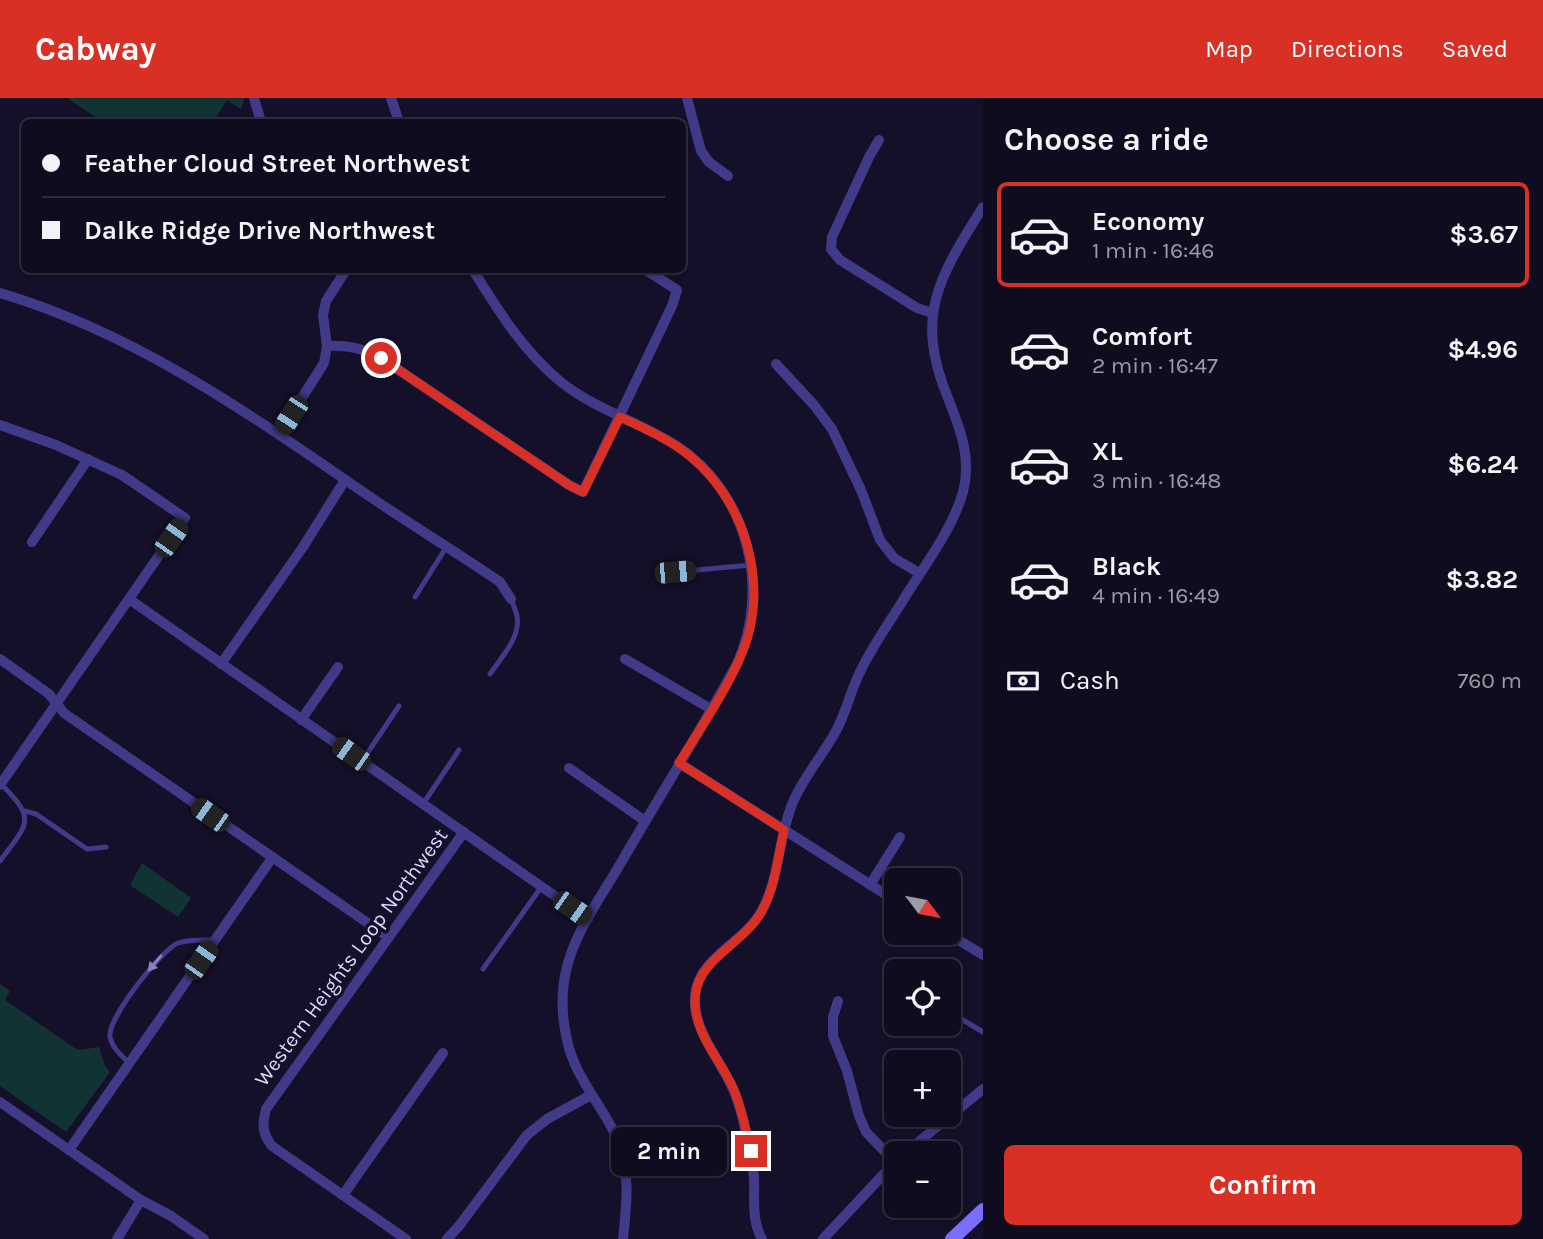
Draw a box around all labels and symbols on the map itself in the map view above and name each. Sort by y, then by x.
route start [365,342,397,374]
car [271,392,312,438]
car [151,515,192,561]
car [654,560,697,584]
car [328,733,375,775]
car [187,794,234,836]
street label: Western Heights Loop Northwest [249,824,453,1090]
north arrow [884,868,961,945]
car [549,887,596,929]
car [181,937,222,983]
one-way arrow [148,954,163,972]
callout: 2 min [611,1126,726,1176]
route end [735,1135,767,1167]

